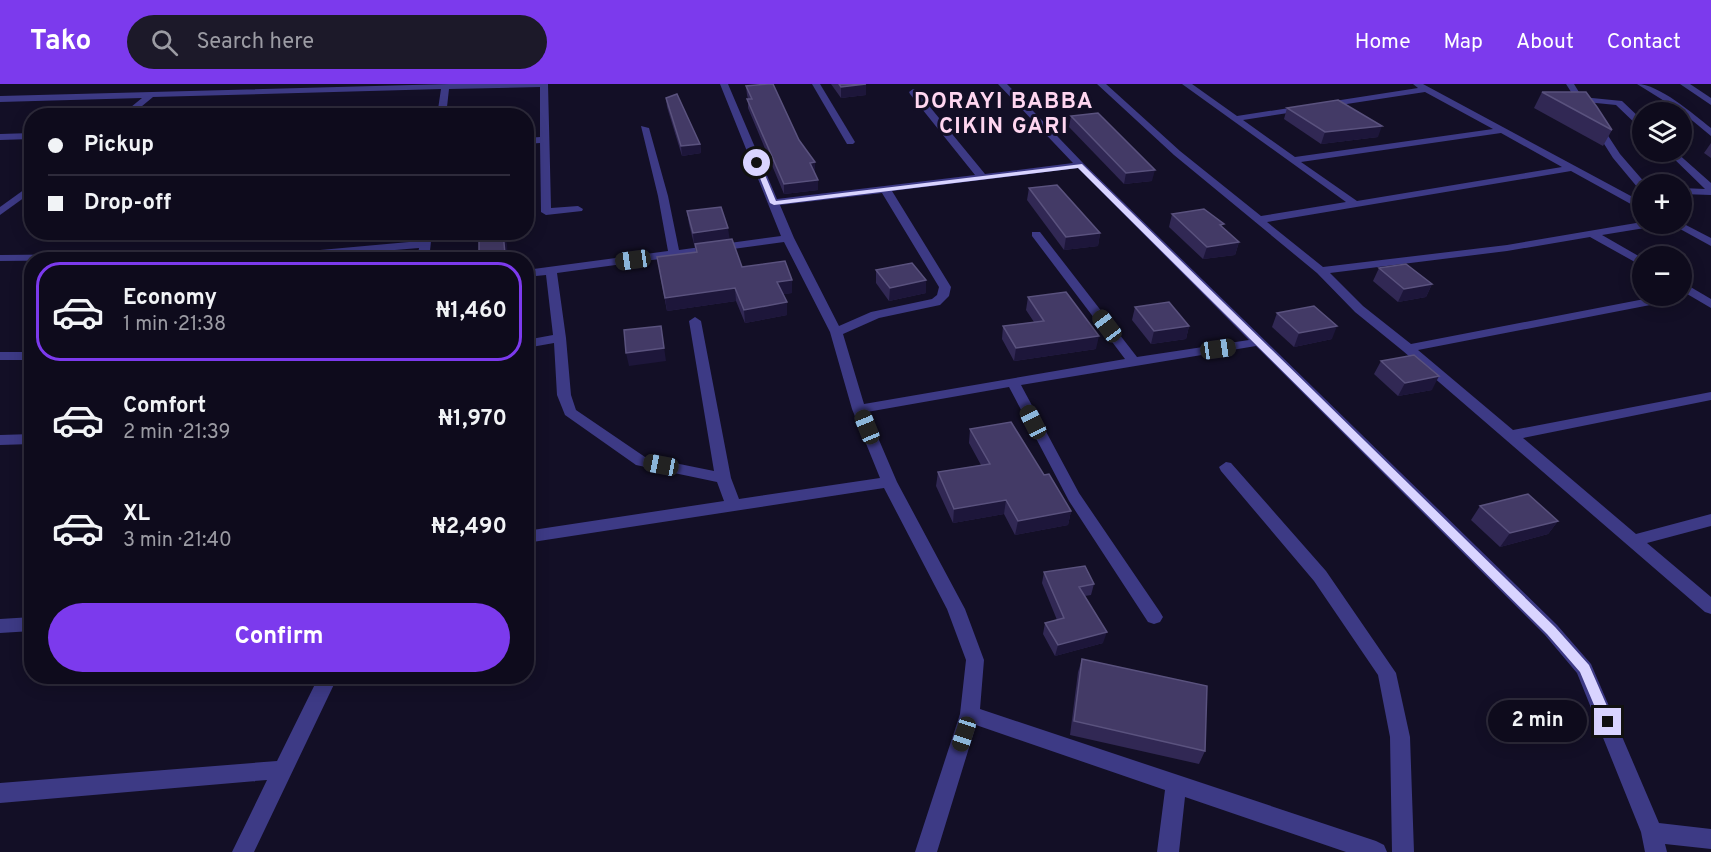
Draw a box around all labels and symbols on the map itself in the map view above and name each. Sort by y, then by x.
district label: DORAYI BABBA CIKIN GARI [914,89,1094,141]
route start [743,149,770,176]
car [614,249,652,271]
car [1089,306,1125,346]
car [1199,338,1237,360]
car [1017,402,1049,442]
car [852,407,882,447]
car [642,453,680,477]
callout: 2 min [1488,701,1587,743]
route end [1594,708,1621,735]
car [950,714,978,754]

